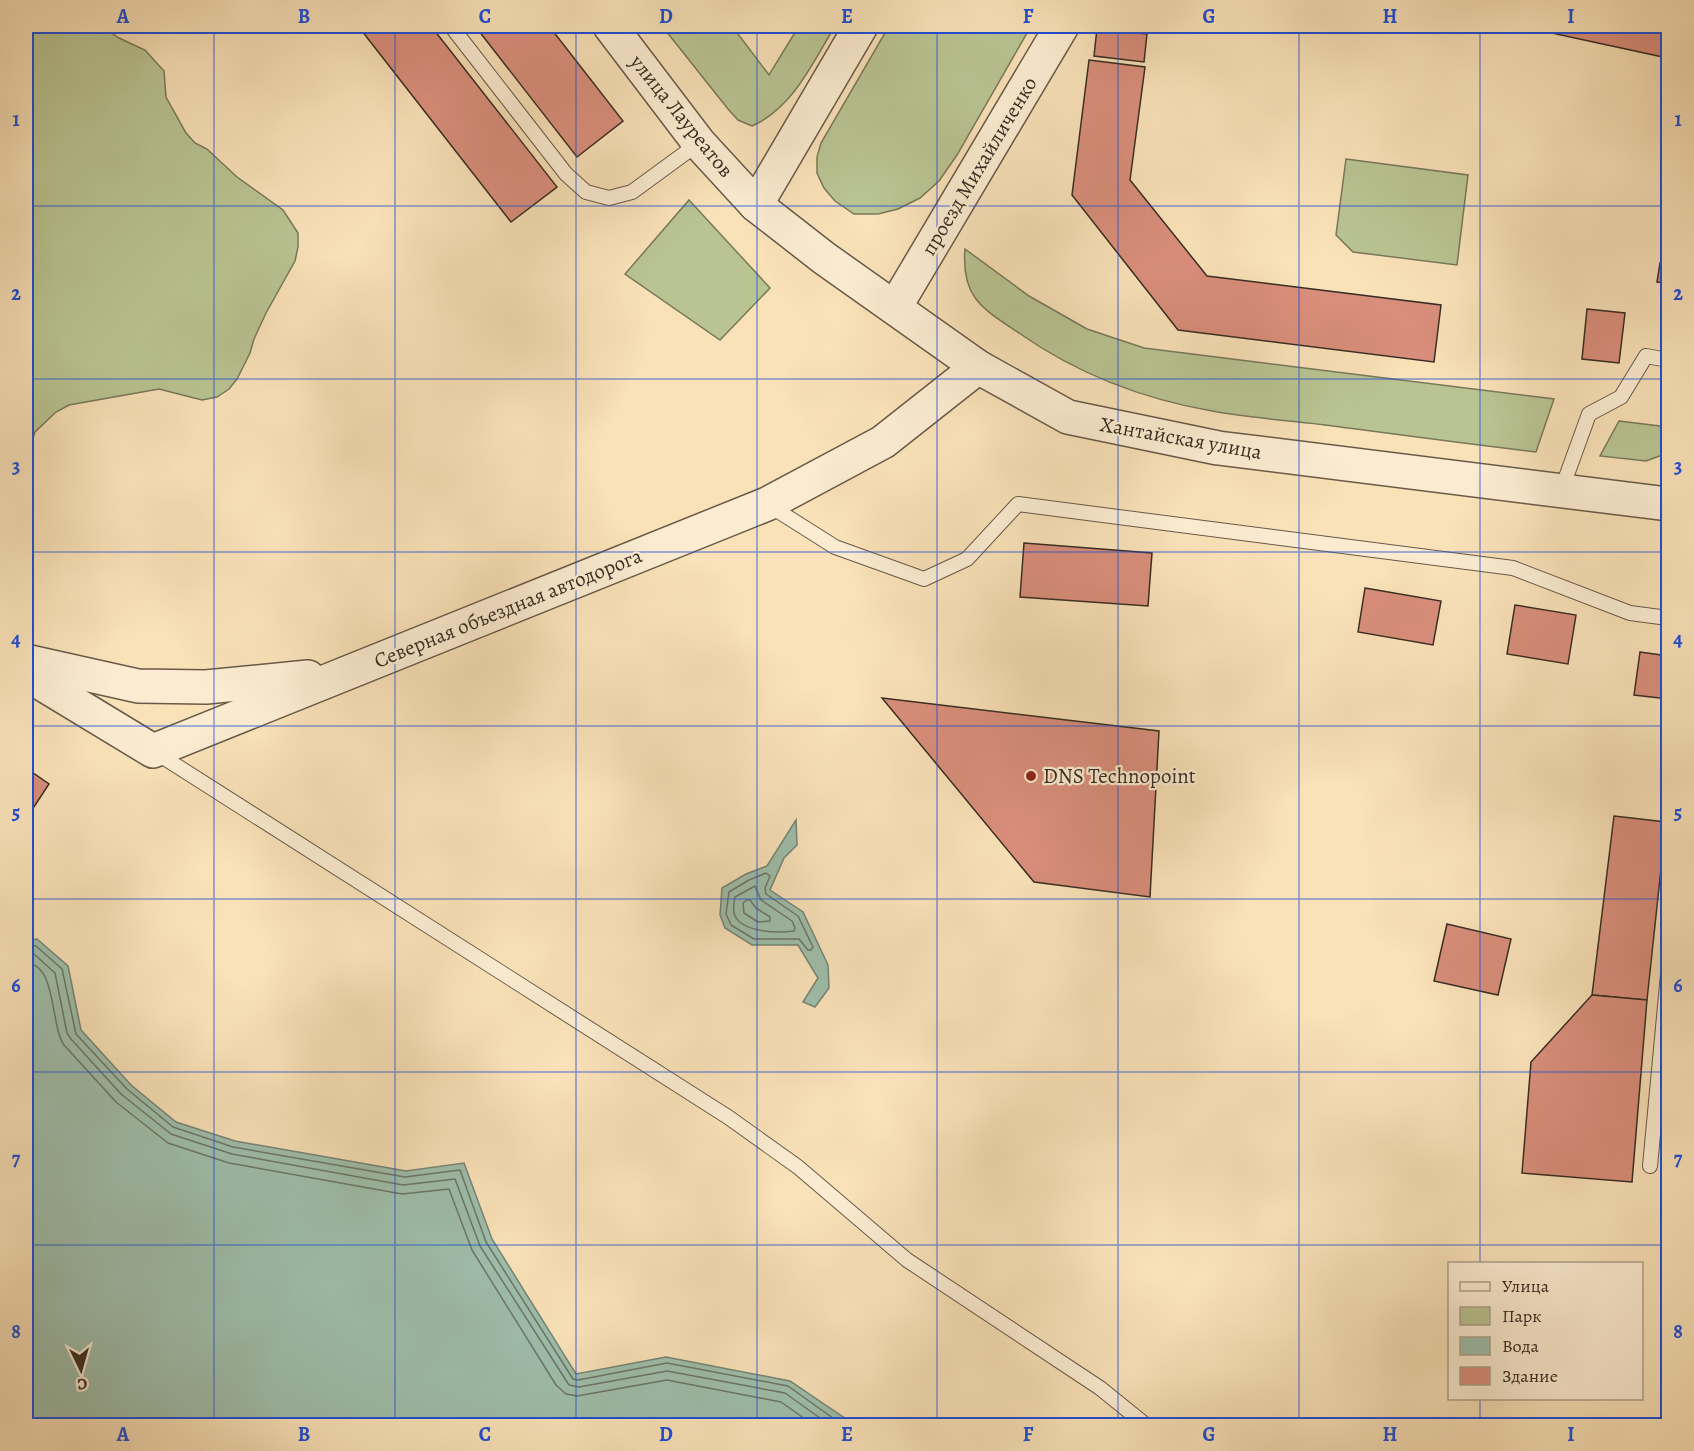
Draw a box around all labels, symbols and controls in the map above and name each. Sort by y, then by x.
text: A [116,3,130,30]
text: B [298,3,310,30]
text: C [479,3,491,30]
text: D [659,3,673,30]
text: E [841,3,853,30]
text: F [1023,3,1034,30]
text: G [1202,3,1216,30]
text: H [1383,3,1398,30]
text: I [1567,3,1575,30]
street label: улица Лауреатов [623,48,740,183]
street label: проезд Михайличенко [914,71,1044,261]
text: 1 [12,106,20,133]
text: 1 [1674,106,1682,133]
text: 2 [11,280,21,307]
text: 2 [1673,280,1683,307]
street label: Хантайская улица [1098,410,1264,466]
text: 3 [12,453,20,480]
text: 3 [1674,453,1682,480]
street label: Северная объездная автодорога [370,541,647,675]
text: 4 [11,626,21,653]
text: 4 [1673,626,1683,653]
place label: DNS Technopoint [1043,762,1196,790]
marker: DNS Technopoint [1024,769,1038,783]
text: 5 [12,799,20,826]
text: 5 [1674,799,1682,826]
text: 6 [11,972,21,999]
text: 6 [1673,972,1683,999]
text: 7 [12,1145,21,1172]
text: 7 [1674,1145,1683,1172]
legend [1448,1262,1643,1400]
text: Улица [1502,1274,1550,1298]
text: Парк [1502,1304,1542,1328]
text: 8 [11,1318,21,1345]
text: 8 [1673,1318,1683,1345]
text: Вода [1502,1334,1540,1358]
north arrow [51,1340,111,1400]
text: Здание [1502,1364,1558,1388]
text: С [76,1373,88,1395]
text: A [116,1421,130,1448]
text: B [298,1421,310,1448]
text: C [479,1421,491,1448]
text: D [659,1421,673,1448]
text: E [841,1421,853,1448]
text: F [1023,1421,1034,1448]
text: G [1202,1421,1216,1448]
text: H [1383,1421,1398,1448]
text: I [1567,1421,1575,1448]

